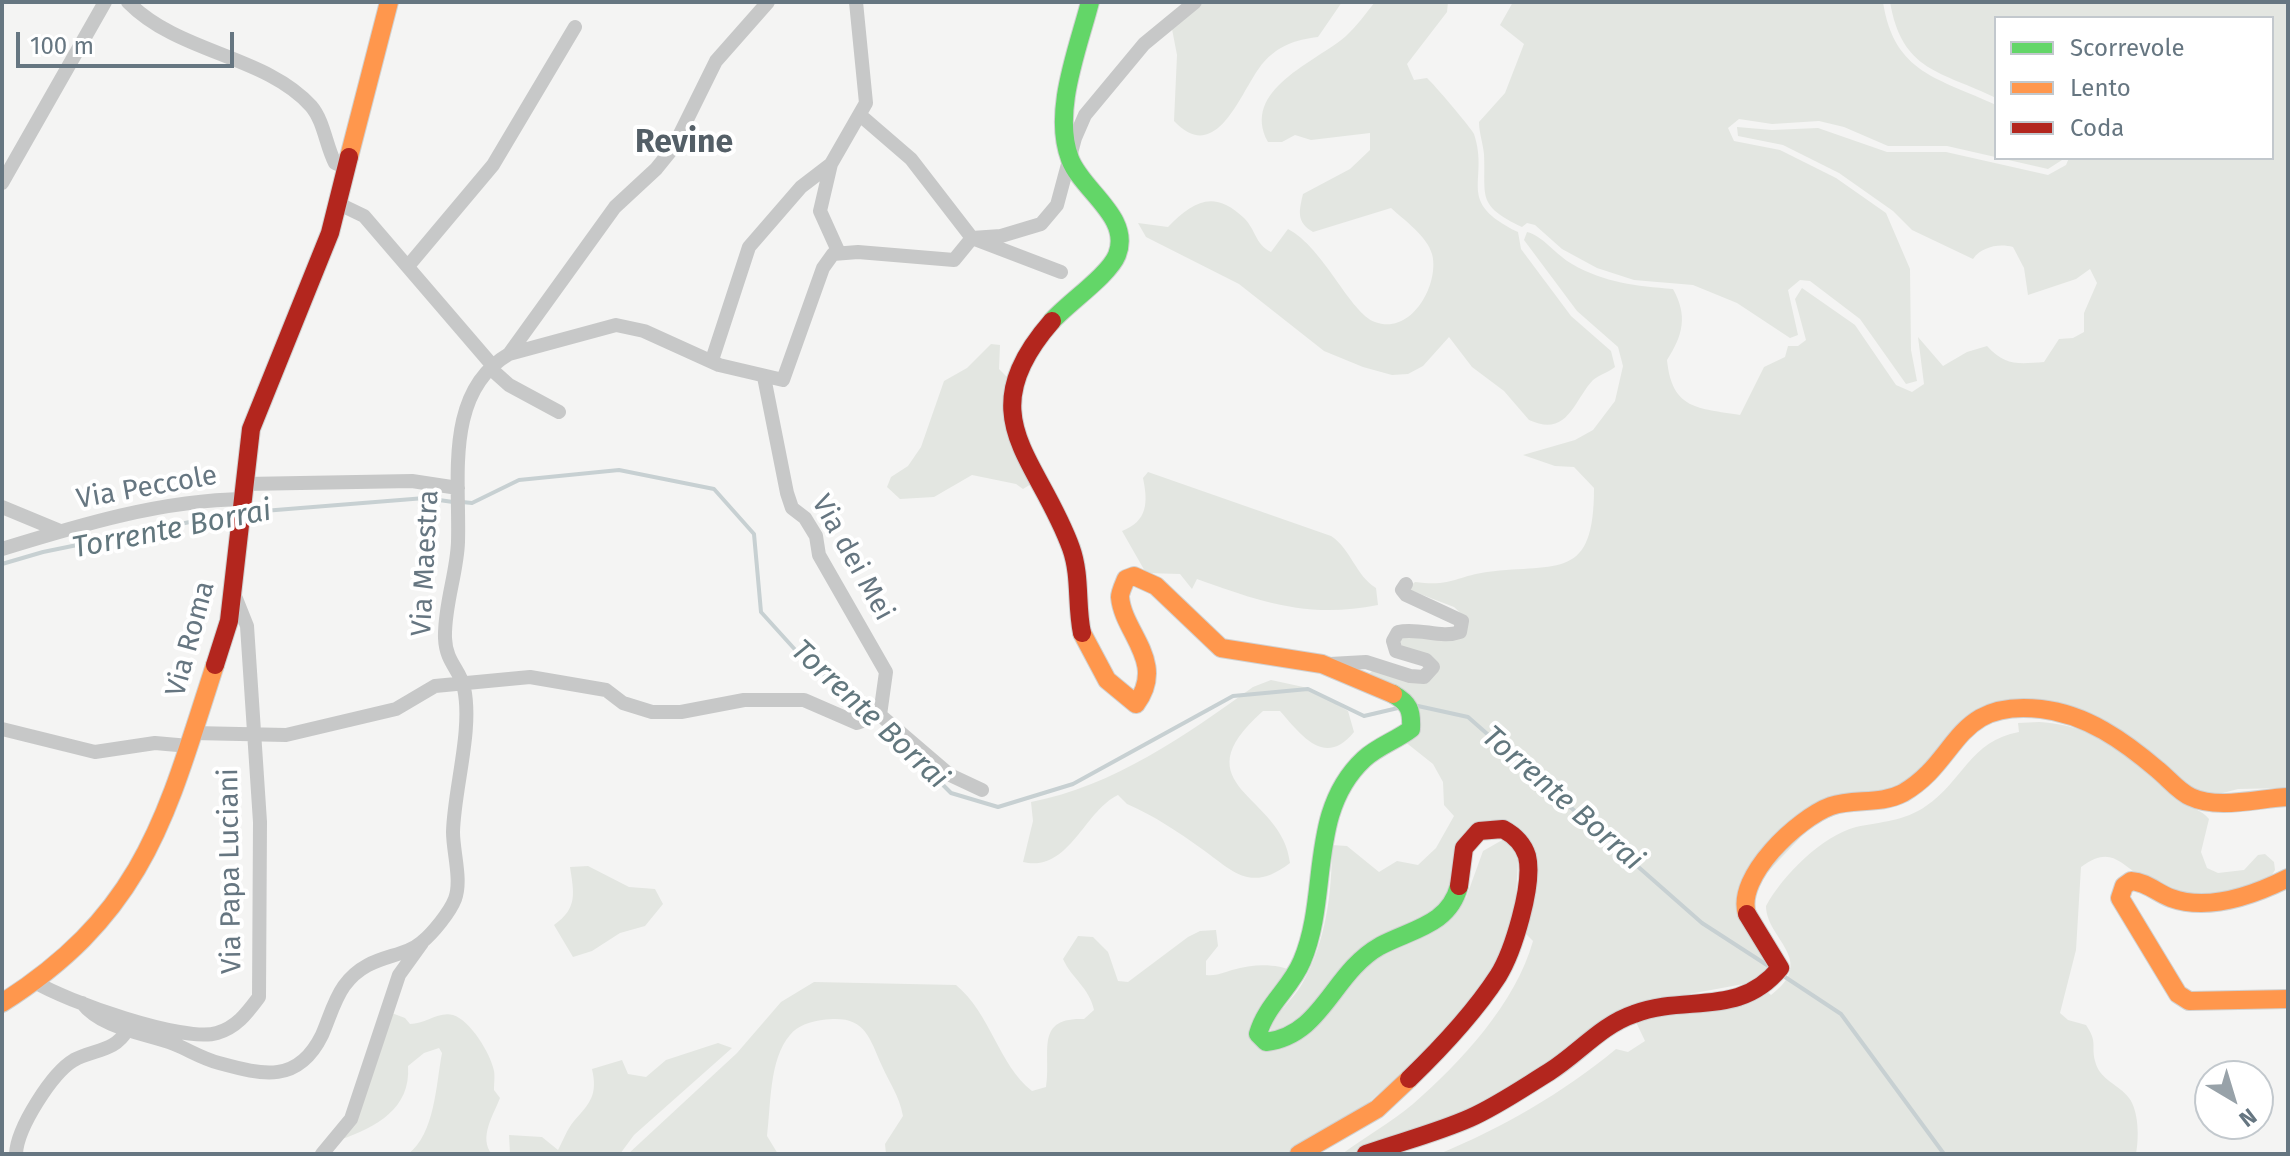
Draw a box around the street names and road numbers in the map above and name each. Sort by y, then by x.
street label: Via Peccole [74,459,220,517]
street label: Via Maestra [405,489,447,637]
street label: Via dei Mei [804,489,900,627]
street label: Via Roma [159,578,223,700]
street label: Via Papa Luciani [212,768,250,974]

